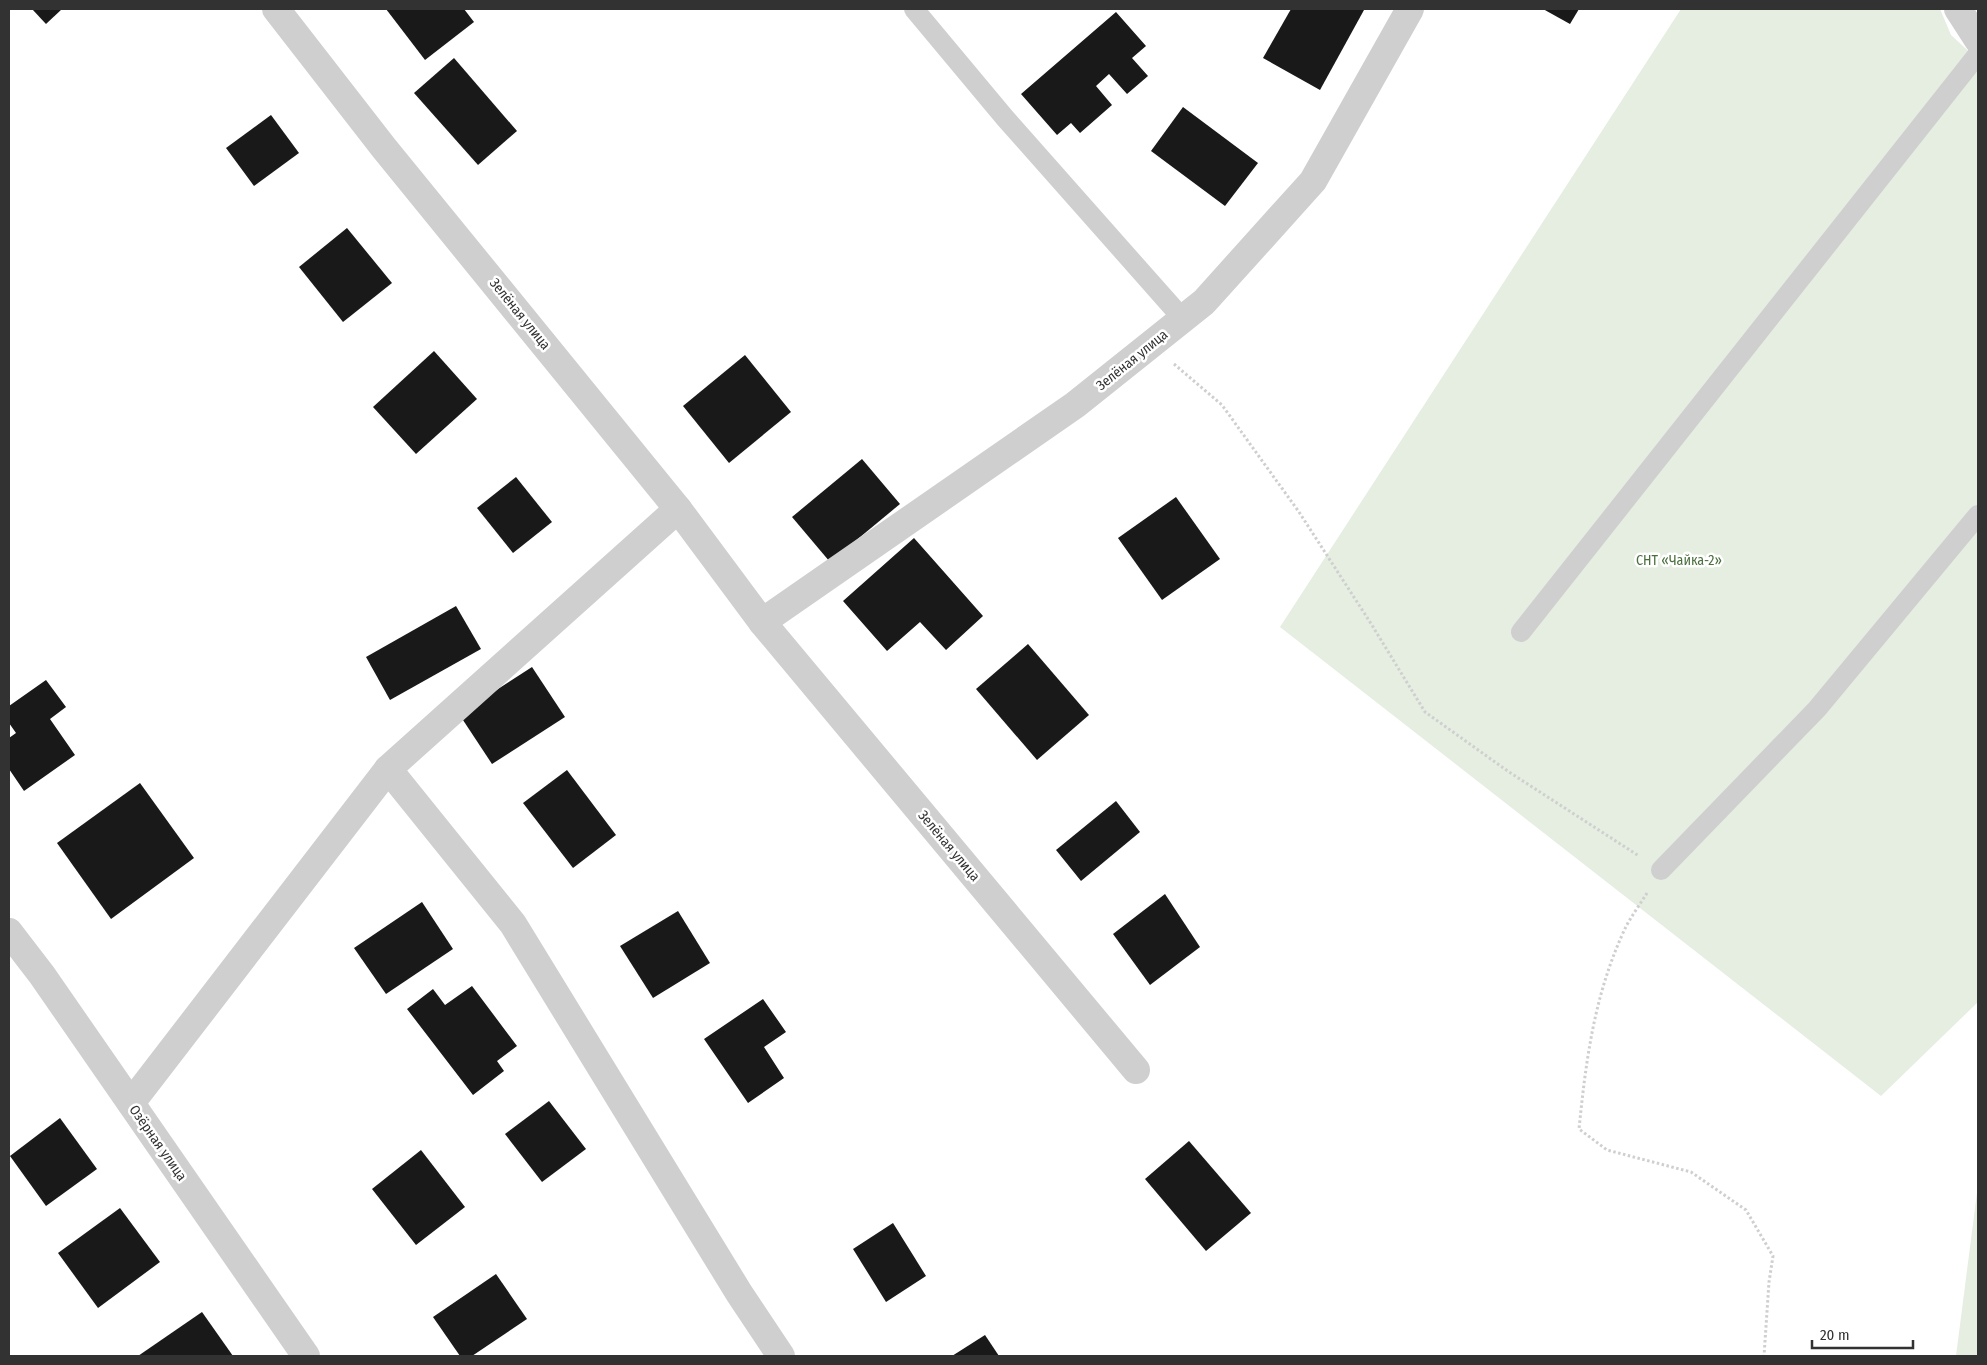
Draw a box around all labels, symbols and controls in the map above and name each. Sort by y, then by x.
street label: Зелёная улица [486,275,554,353]
street label: Зелёная улица [1093,326,1171,394]
park label: СНТ «Чайка-2» [1636,552,1722,569]
street label: Зелёная улица [914,807,984,885]
street label: Озёрная улица [126,1102,191,1184]
scale bar [1812,1318,1913,1350]
text: 20 m [1820,1326,1850,1344]

